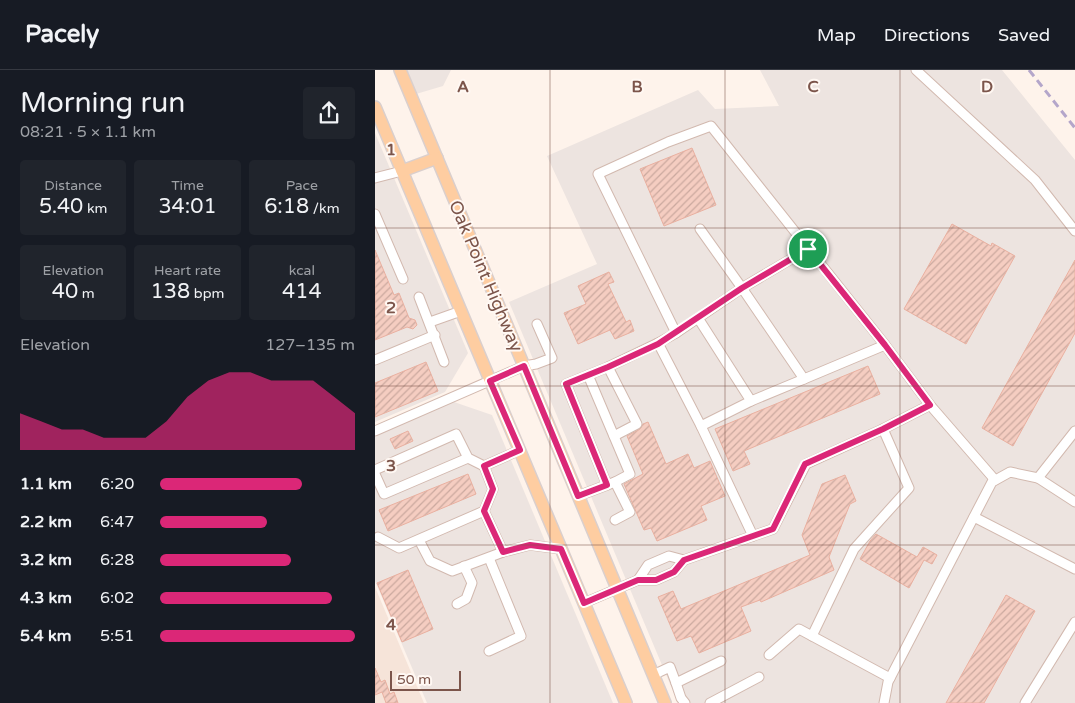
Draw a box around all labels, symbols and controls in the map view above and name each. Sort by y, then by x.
text: Pacely [25,20,99,49]
text: Map [817,24,856,46]
text: Directions [884,24,970,46]
text: Saved [998,24,1050,46]
text: A [457,77,469,97]
text: B [631,77,643,97]
text: C [807,77,819,97]
text: D [981,77,993,97]
text: Morning run [20,86,185,120]
button: share [303,87,355,139]
text: 08:21 · 5 × 1.1 km [20,122,156,142]
text: 1 [386,140,396,160]
text: Distance [44,177,102,194]
text: Time [171,177,204,194]
text: Pace [286,177,318,194]
text: 5.40 [39,194,83,219]
text: 34:01 [158,194,217,219]
text: 6:18 [264,194,309,219]
street label: Oak Point Highway [444,197,528,355]
text: km [83,200,107,217]
text: /km [309,200,340,217]
pin [787,228,829,270]
icon: arrive [794,235,822,263]
text: Elevation [43,262,104,279]
text: Heart rate [154,262,221,279]
text: kcal [289,262,315,279]
text: 40 [52,279,78,304]
text: 138 [151,279,190,304]
text: 414 [282,279,322,304]
text: m [78,285,95,302]
text: bpm [190,285,224,302]
text: 2 [386,298,396,318]
text: Elevation [20,335,90,355]
text: 127–135 m [265,335,355,355]
text: 3 [386,456,396,476]
text: 1.1 km [20,474,72,494]
text: 6:20 [100,474,134,494]
text: 2.2 km [20,512,72,532]
text: 6:47 [100,512,134,532]
text: 3.2 km [20,550,72,570]
text: 6:28 [100,550,134,570]
text: 4.3 km [20,588,72,608]
text: 6:02 [100,588,134,608]
text: 4 [386,615,396,635]
text: 5.4 km [20,626,71,646]
text: 5:51 [100,626,134,646]
scale bar [390,668,461,691]
text: 50 m [397,671,431,688]

